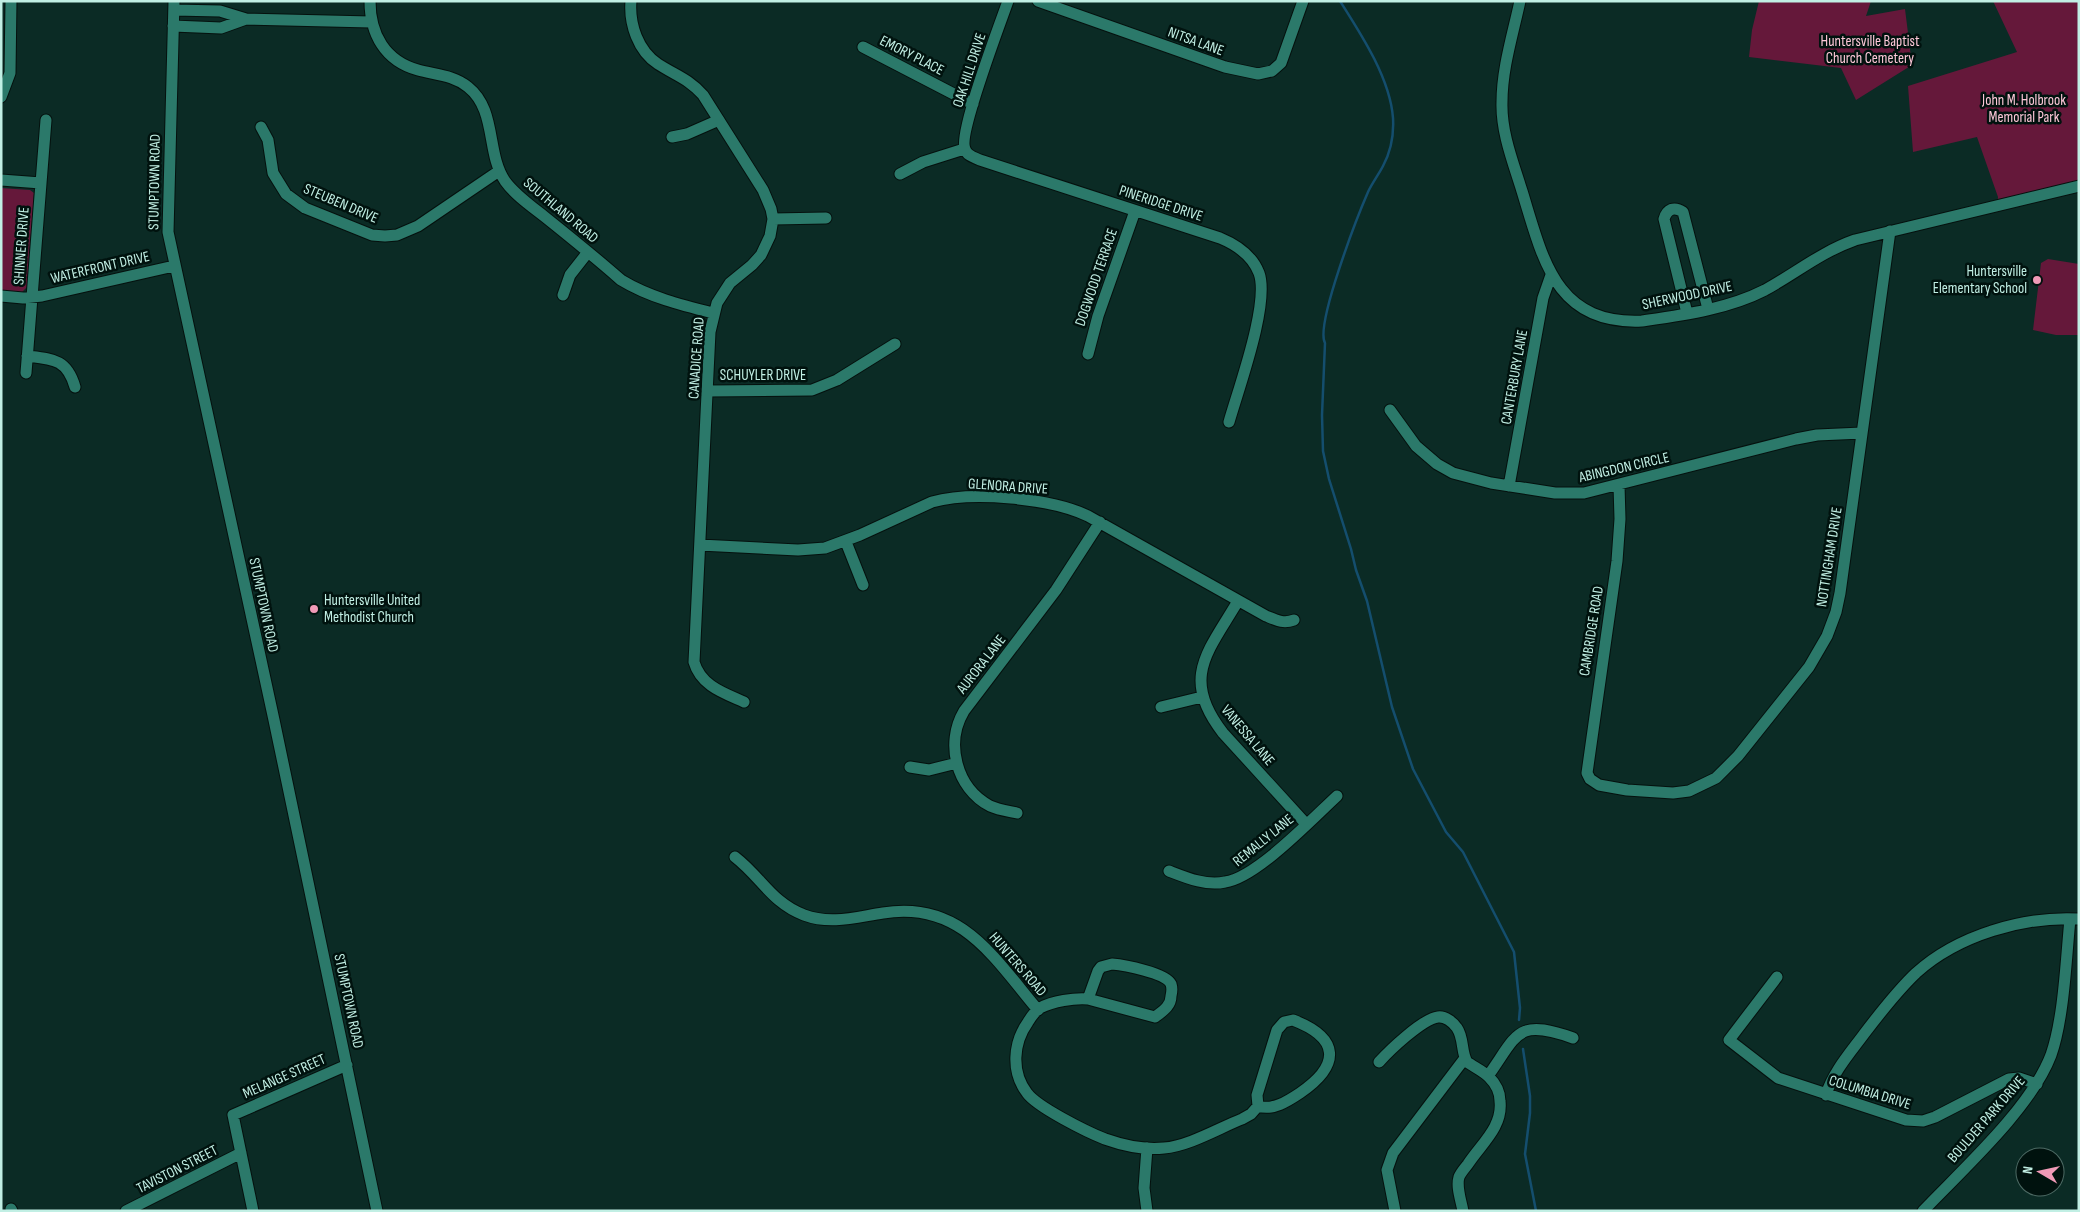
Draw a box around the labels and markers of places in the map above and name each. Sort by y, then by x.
place label: Huntersville Elementary School [1933,262,2027,298]
marker: Huntersville Elementary School [2031,274,2043,286]
place label: Huntersville United Methodist Church [324,591,420,627]
marker: Huntersville United Methodist Church [308,603,320,615]

